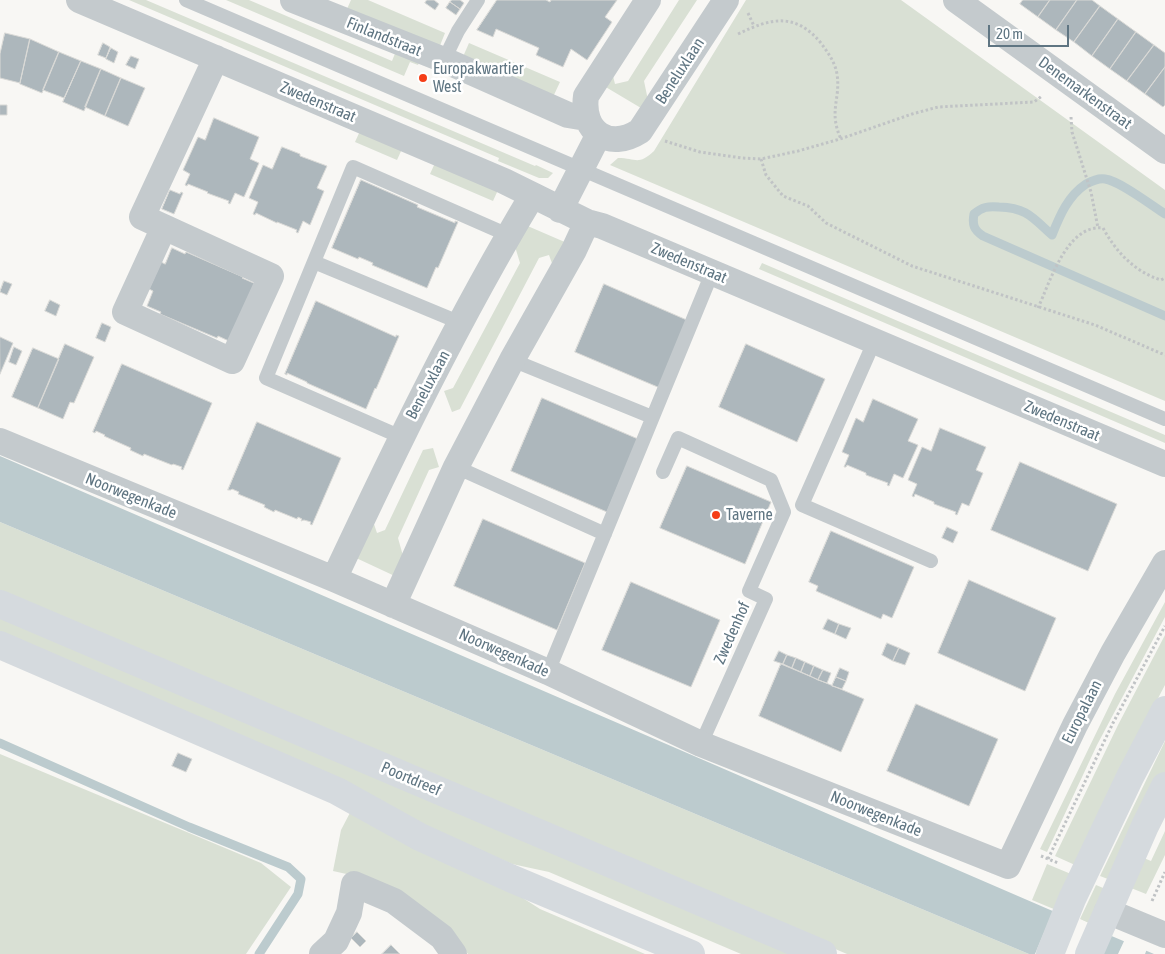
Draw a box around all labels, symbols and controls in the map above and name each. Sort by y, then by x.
street label: Finlandstraat [344,13,424,61]
scale bar [990,15,1071,47]
text: 20 m [996,25,1023,42]
street label: Beneluxlaan [651,34,709,108]
street label: Denemarkenstraat [1035,53,1135,133]
place label: Europakwartier West [433,59,524,97]
marker: Europakwartier West [417,72,429,84]
street label: Zwedenstraat [277,77,359,127]
street label: Zwedenstraat [648,238,730,288]
street label: Beneluxlaan [402,347,454,423]
street label: Zwedenstraat [1021,396,1103,446]
street label: Noorwegenkade [83,469,179,523]
place label: Taverne [726,505,773,525]
marker: Taverne [710,509,722,521]
street label: Zwedenhof [710,599,754,667]
street label: Noorwegenkade [456,625,552,681]
street label: Europalaan [1058,677,1106,747]
street label: Poortdreef [378,758,444,800]
street label: Noorwegenkade [828,787,924,841]

